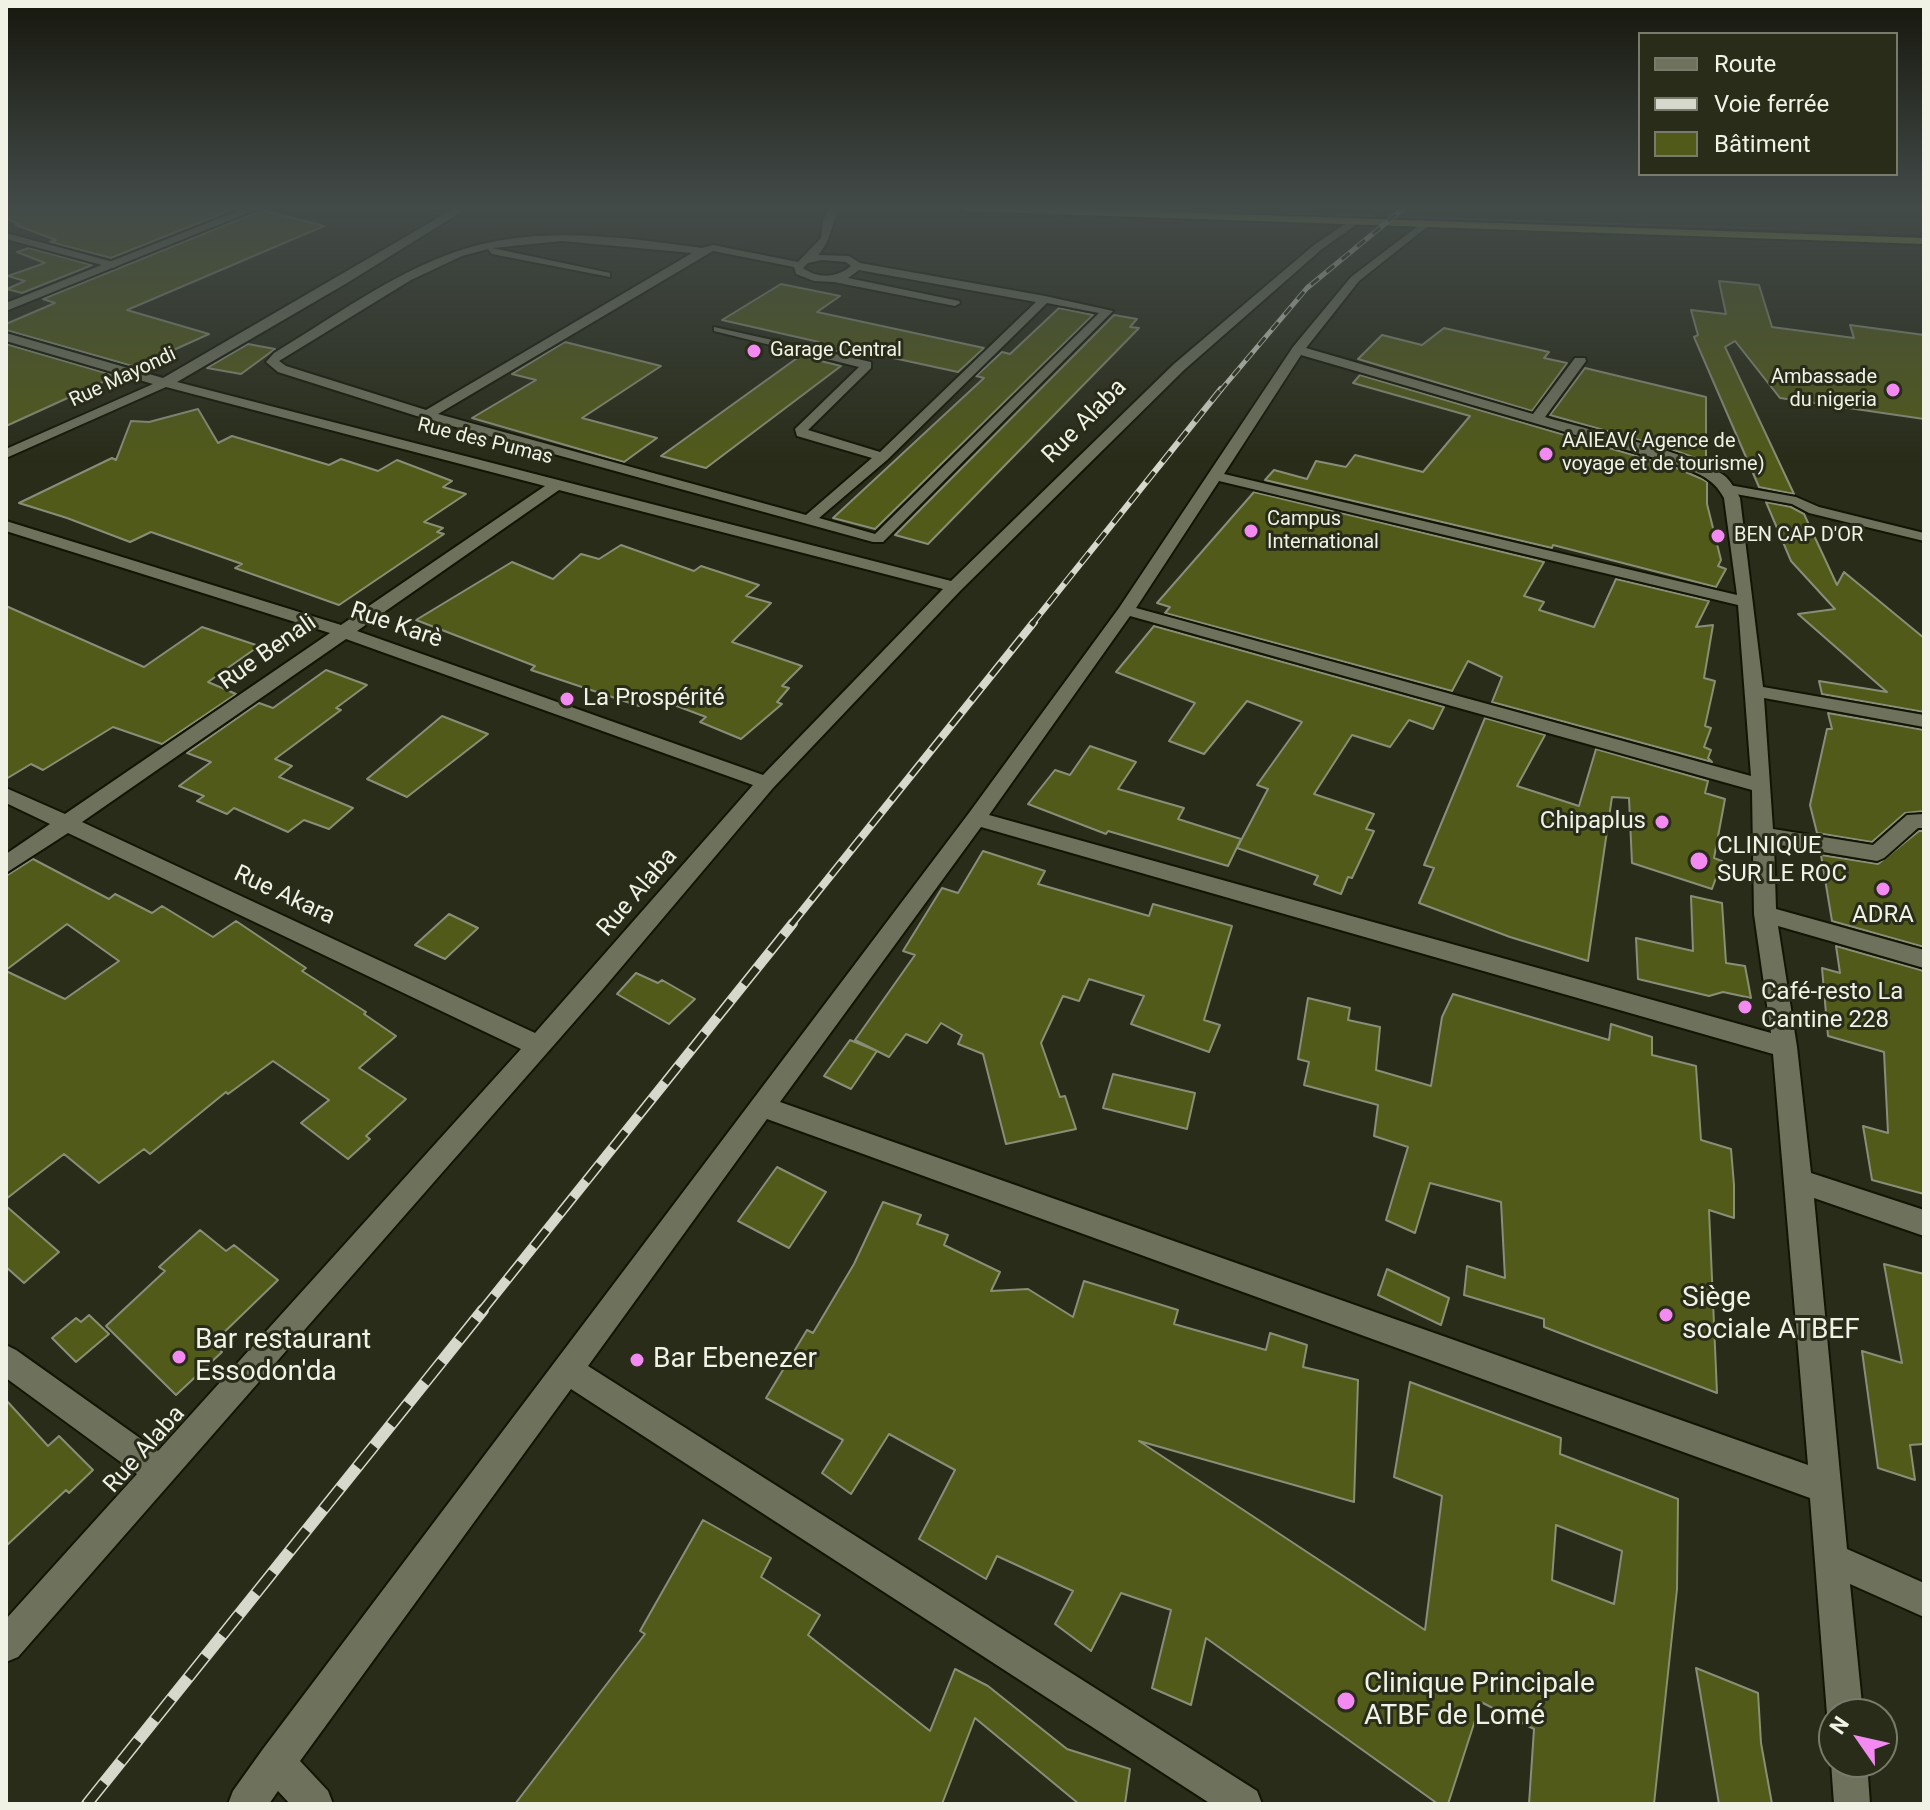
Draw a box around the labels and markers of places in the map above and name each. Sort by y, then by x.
place label: Garage Central [770,339,902,363]
marker: Garage Central [745,342,763,360]
place label: Ambassade du nigeria [1771,366,1877,413]
marker: Ambassade du nigeria [1884,381,1902,399]
place label: AAIEAV( Agence de voyage et de tourisme) [1562,430,1765,477]
marker: AAIEAV( Agence de voyage et de tourisme) [1537,445,1555,463]
place label: Campus International [1267,508,1379,555]
marker: Campus International [1242,522,1260,540]
place label: BEN CAP D'OR [1734,524,1863,548]
marker: BEN CAP D'OR [1709,527,1727,545]
place label: La Prospérité [583,685,725,713]
marker: La Prospérité [558,690,576,708]
place label: Chipaplus [1540,808,1646,836]
marker: Chipaplus [1653,813,1671,831]
place label: CLINIQUE SUR LE ROC [1717,833,1847,889]
marker: CLINIQUE SUR LE ROC [1688,850,1710,872]
marker: ADRA [1874,880,1892,898]
place label: ADRA [1852,902,1914,930]
place label: Café-resto La Cantine 228 [1761,979,1903,1035]
marker: Café-resto La Cantine 228 [1736,998,1754,1016]
place label: Siège sociale ATBEF [1682,1282,1860,1348]
marker: Siège sociale ATBEF [1657,1306,1675,1324]
place label: Bar restaurant Essodon'da [195,1324,371,1390]
place label: Bar Ebenezer [653,1343,817,1377]
marker: Bar restaurant Essodon'da [170,1348,188,1366]
marker: Bar Ebenezer [628,1351,646,1369]
place label: Clinique Principale ATBF de Lomé [1364,1668,1595,1734]
marker: Clinique Principale ATBF de Lomé [1335,1690,1357,1712]

